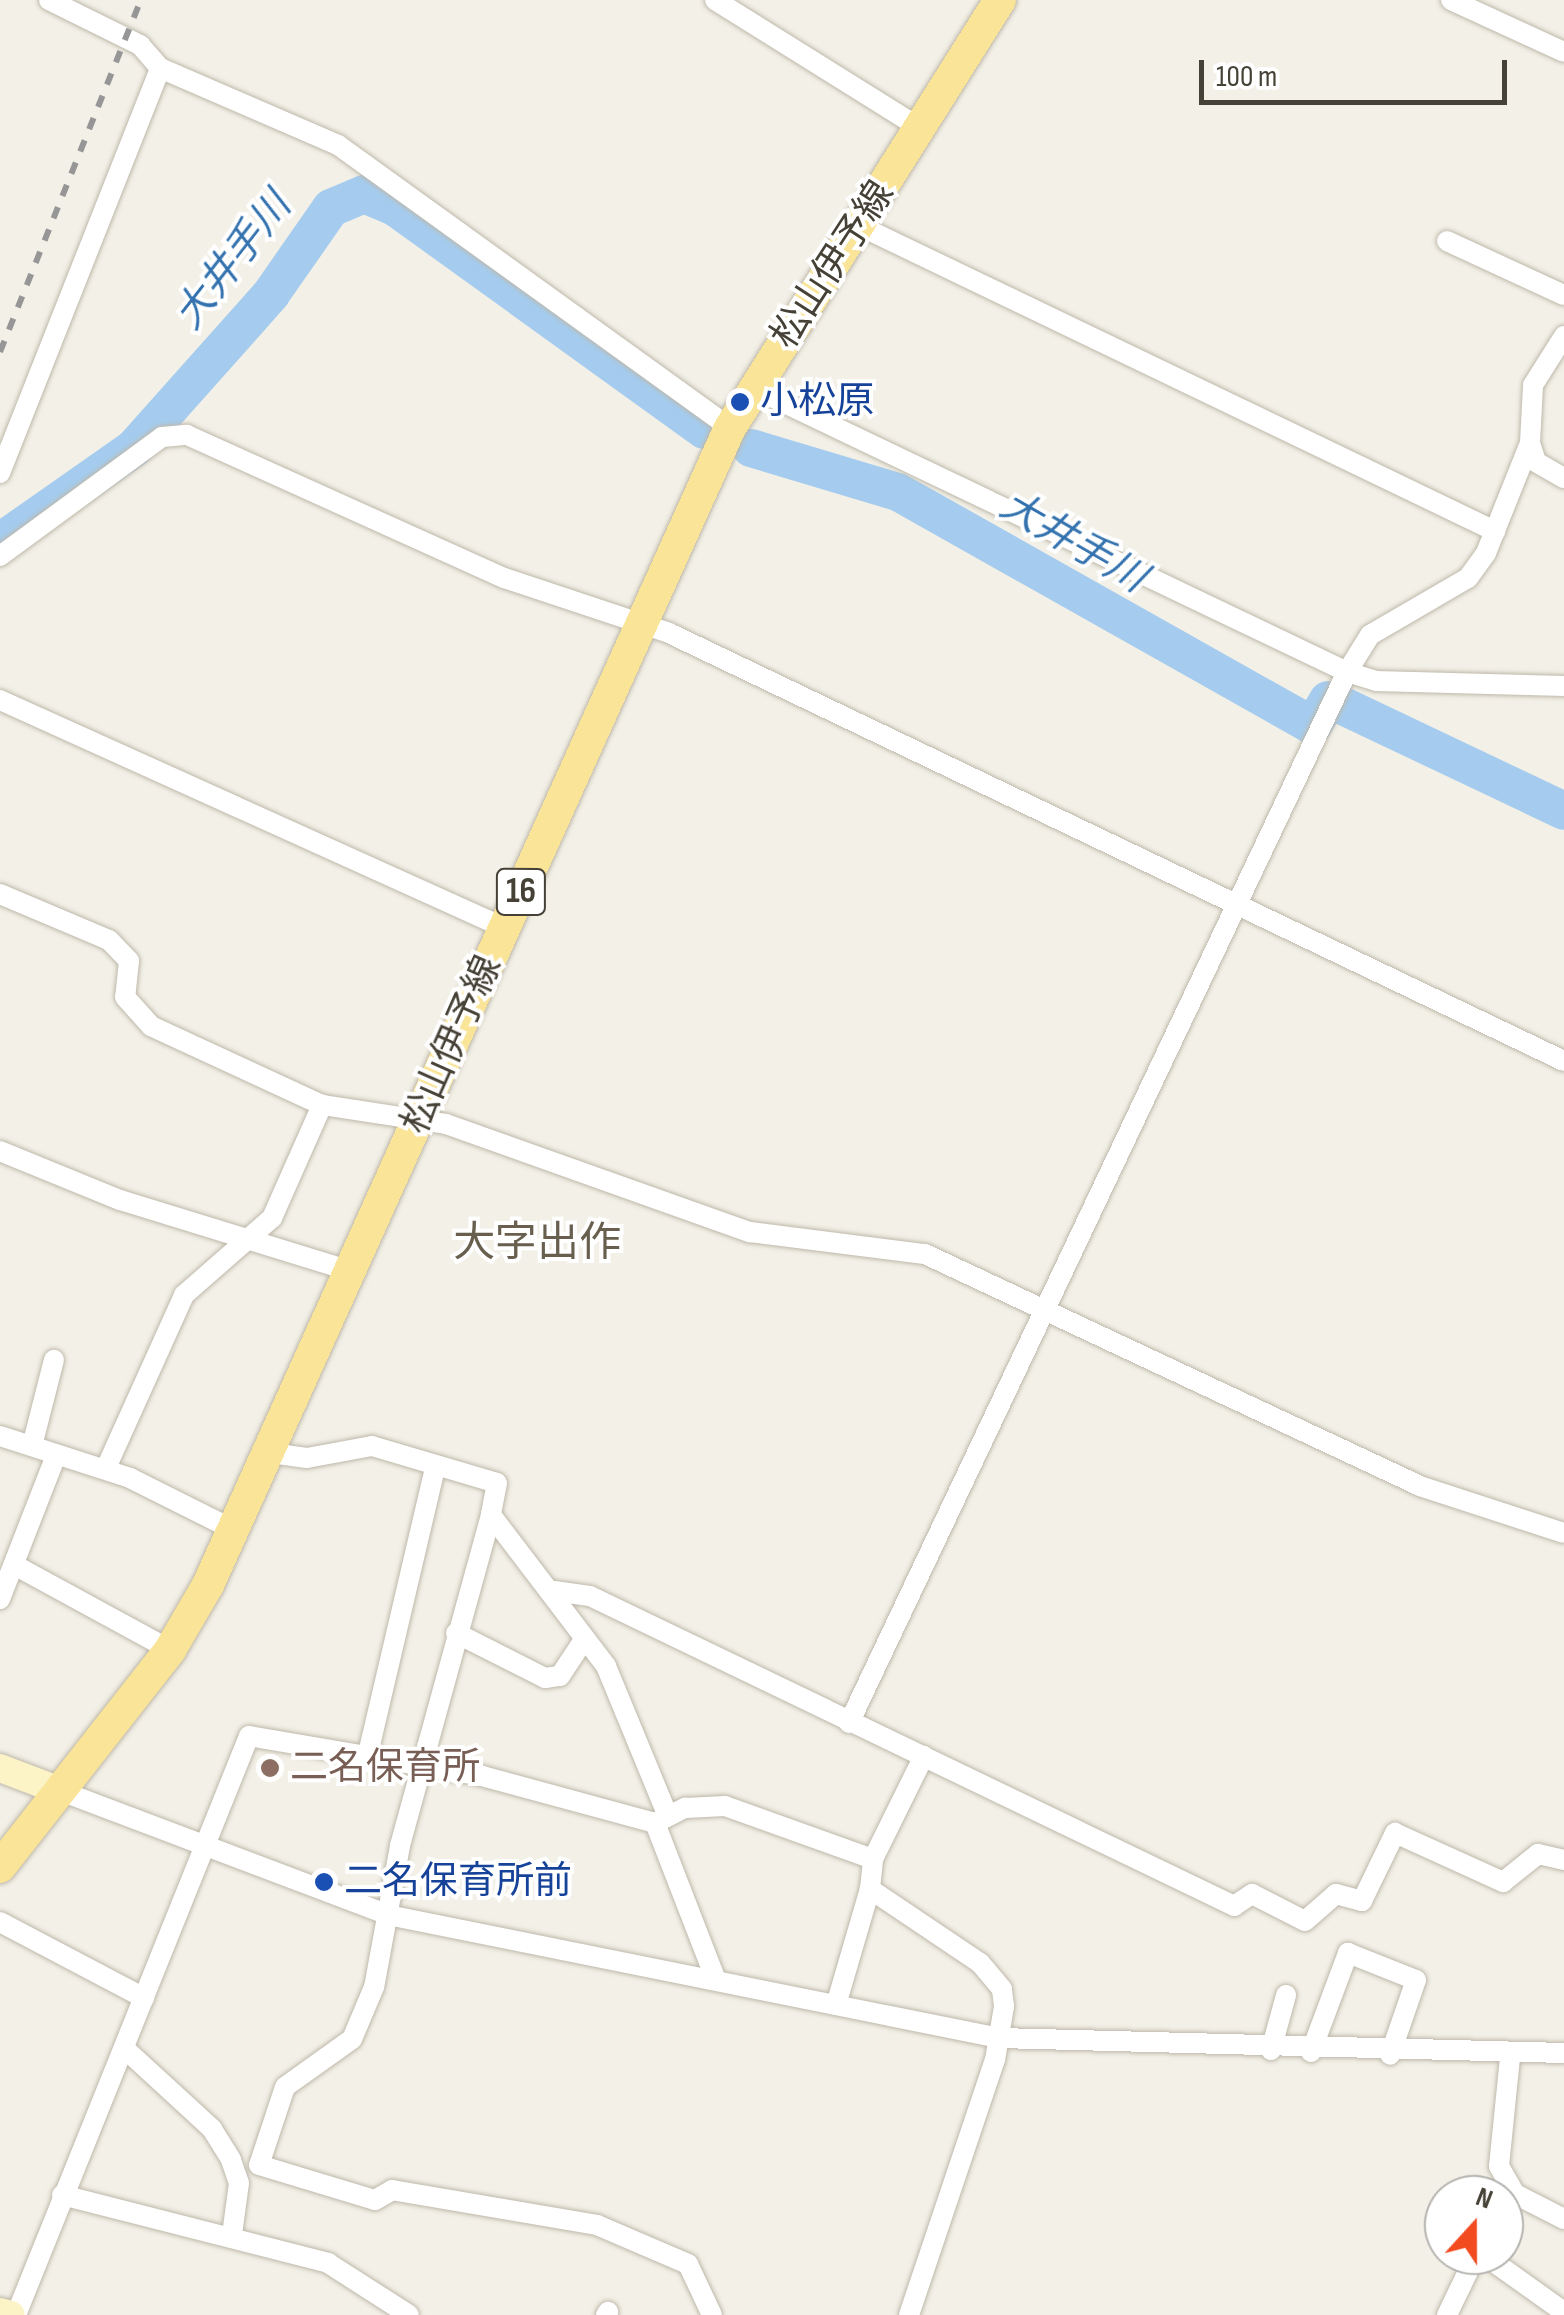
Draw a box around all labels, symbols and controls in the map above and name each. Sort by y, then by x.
scale bar [1204,40,1512,102]
text: 100 m [1216,59,1277,95]
street label: 松山伊予線 [762,173,904,357]
water label: 大井手川 [165,183,301,339]
place label: 小松原 [760,379,874,425]
marker: 小松原 [729,391,751,413]
water label: 大井手川 [992,481,1154,603]
road number: 16 [494,862,548,922]
street label: 松山伊予線 [393,949,511,1141]
district label: 大字出作 [453,1219,621,1269]
place label: 二名保育所 [290,1745,480,1791]
marker: 二名保育所 [259,1757,281,1779]
place label: 二名保育所前 [344,1859,572,1905]
marker: 二名保育所前 [313,1871,335,1893]
north arrow [1424,2175,1524,2275]
text: N [1471,2180,1497,2216]

